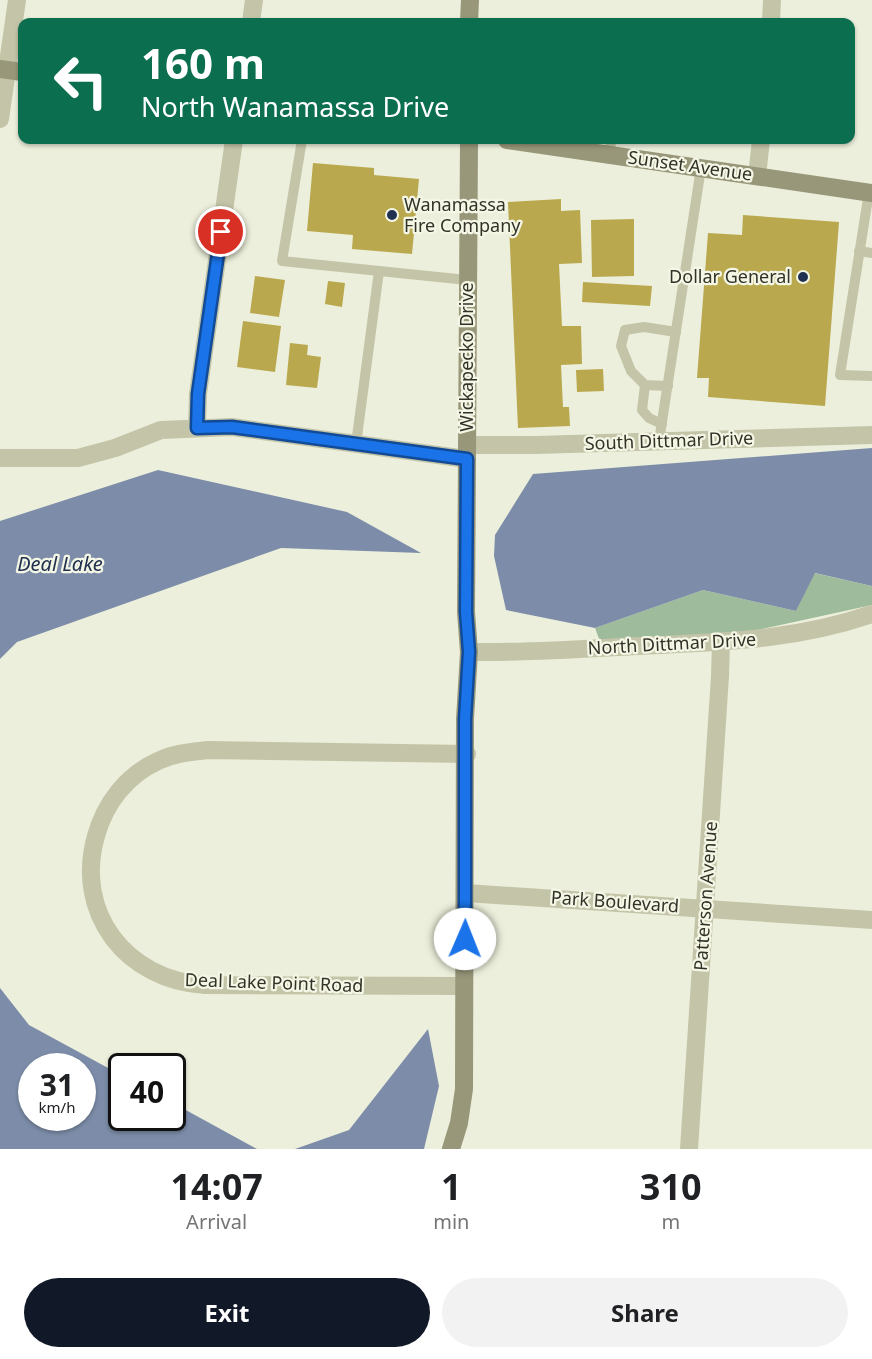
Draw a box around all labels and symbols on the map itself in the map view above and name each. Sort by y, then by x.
street label: Sunset Avenue [626,144,754,186]
place label: Wanamassa Fire Company [404,192,521,237]
pin [195,206,246,257]
marker: Wanamassa Fire Company [385,208,399,222]
place label: Dollar General [669,264,791,288]
marker: Dollar General [796,270,810,284]
street label: Wickapecko Drive [454,282,478,432]
street label: South Dittmar Drive [584,425,754,455]
water label: Deal Lake [17,550,103,577]
street label: North Dittmar Drive [587,627,757,659]
street label: Patterson Avenue [688,820,722,972]
street label: Park Boulevard [550,885,680,917]
position arrow [433,907,497,971]
street label: Deal Lake Point Road [184,967,364,997]
speed limit sign: 40 [108,1053,186,1131]

